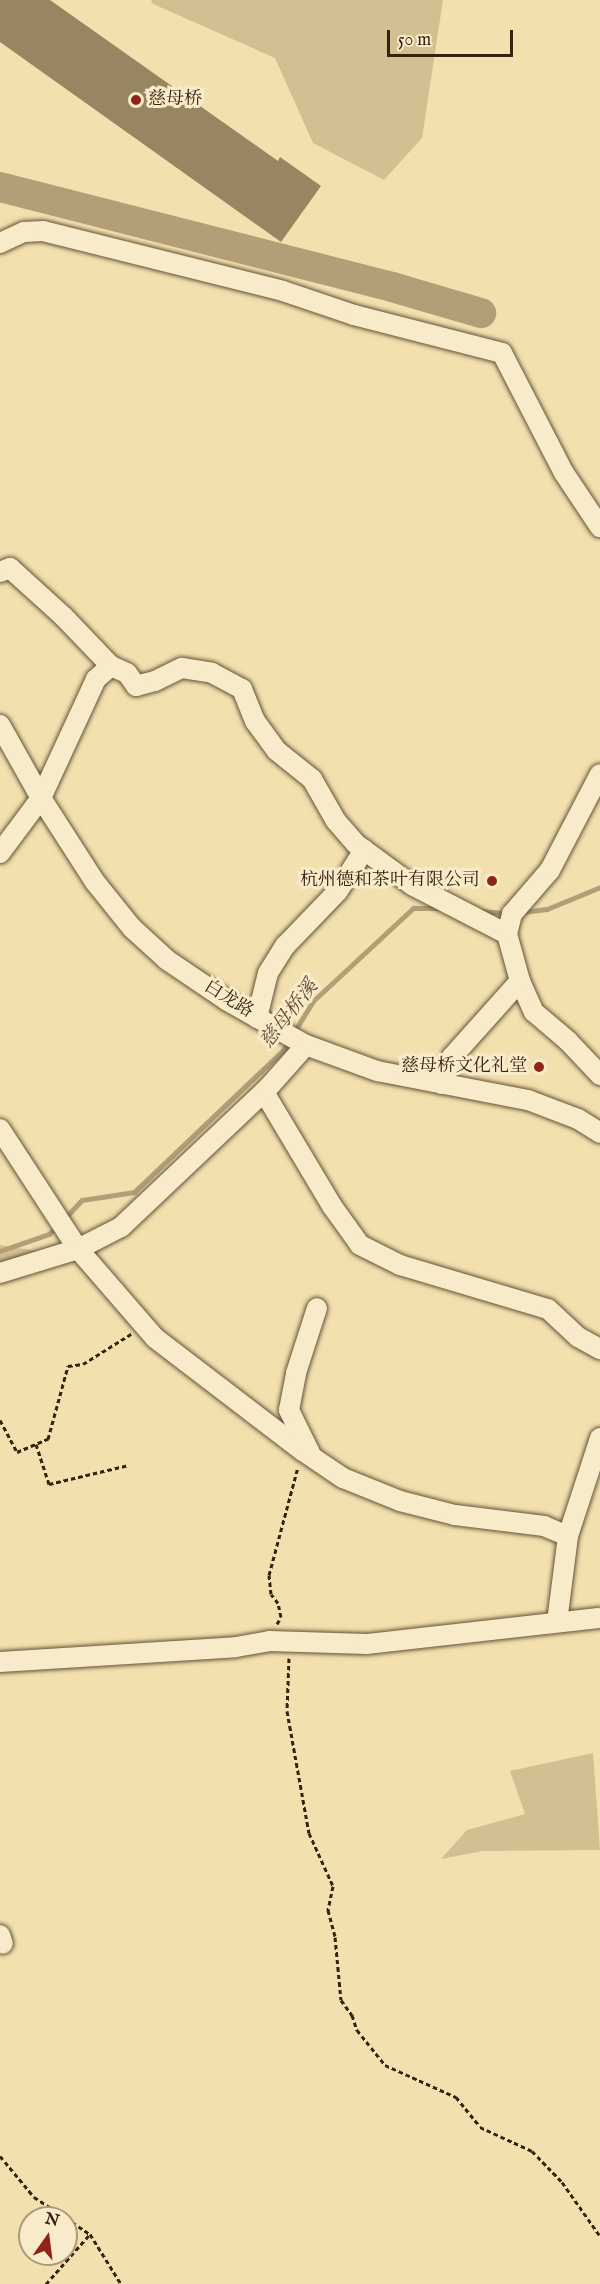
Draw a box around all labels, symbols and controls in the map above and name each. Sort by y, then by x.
scale bar [390,18,516,56]
text: 50 m [398,29,431,52]
place label: 慈母桥 [148,89,202,111]
marker: 慈母桥 [129,93,143,107]
place label: 杭州德和茶叶有限公司 [300,870,480,892]
marker: 杭州德和茶叶有限公司 [485,874,499,888]
water label: 慈母桥溪 [255,975,323,1053]
street label: 白龙路 [199,977,257,1023]
place label: 慈母桥文化礼堂 [401,1056,527,1078]
marker: 慈母桥文化礼堂 [532,1060,546,1074]
north arrow [18,2206,78,2266]
text: N [43,2209,61,2232]

